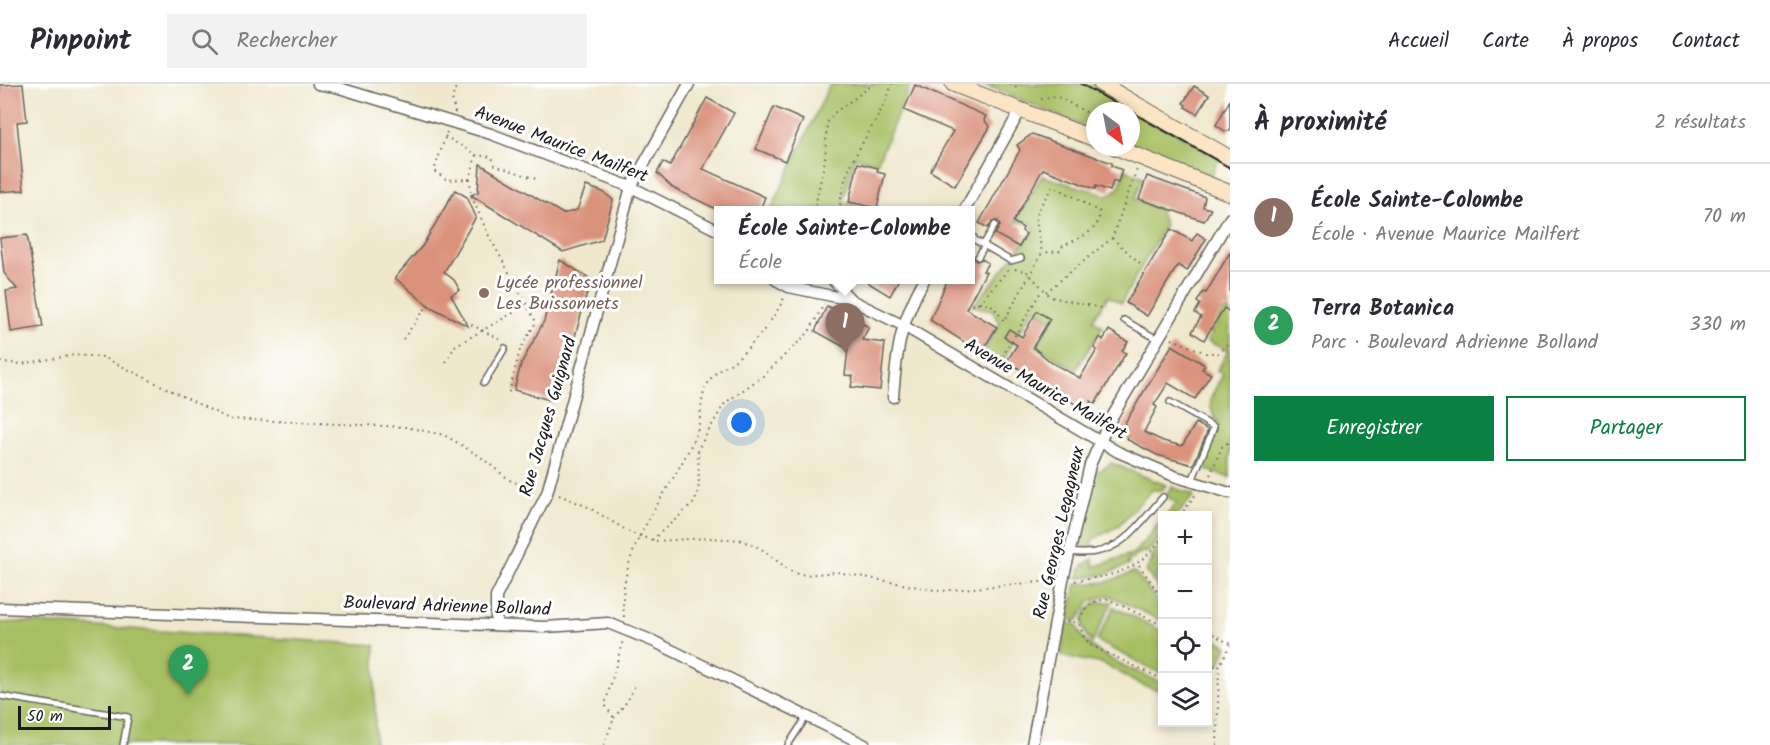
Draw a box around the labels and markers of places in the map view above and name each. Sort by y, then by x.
place label: Lycée professionnel Les Buissonnets [496,269,643,319]
marker: Lycée professionnel Les Buissonnets [477,286,491,300]
pin: 1 [826,304,864,353]
pin: 2 [168,646,207,695]

